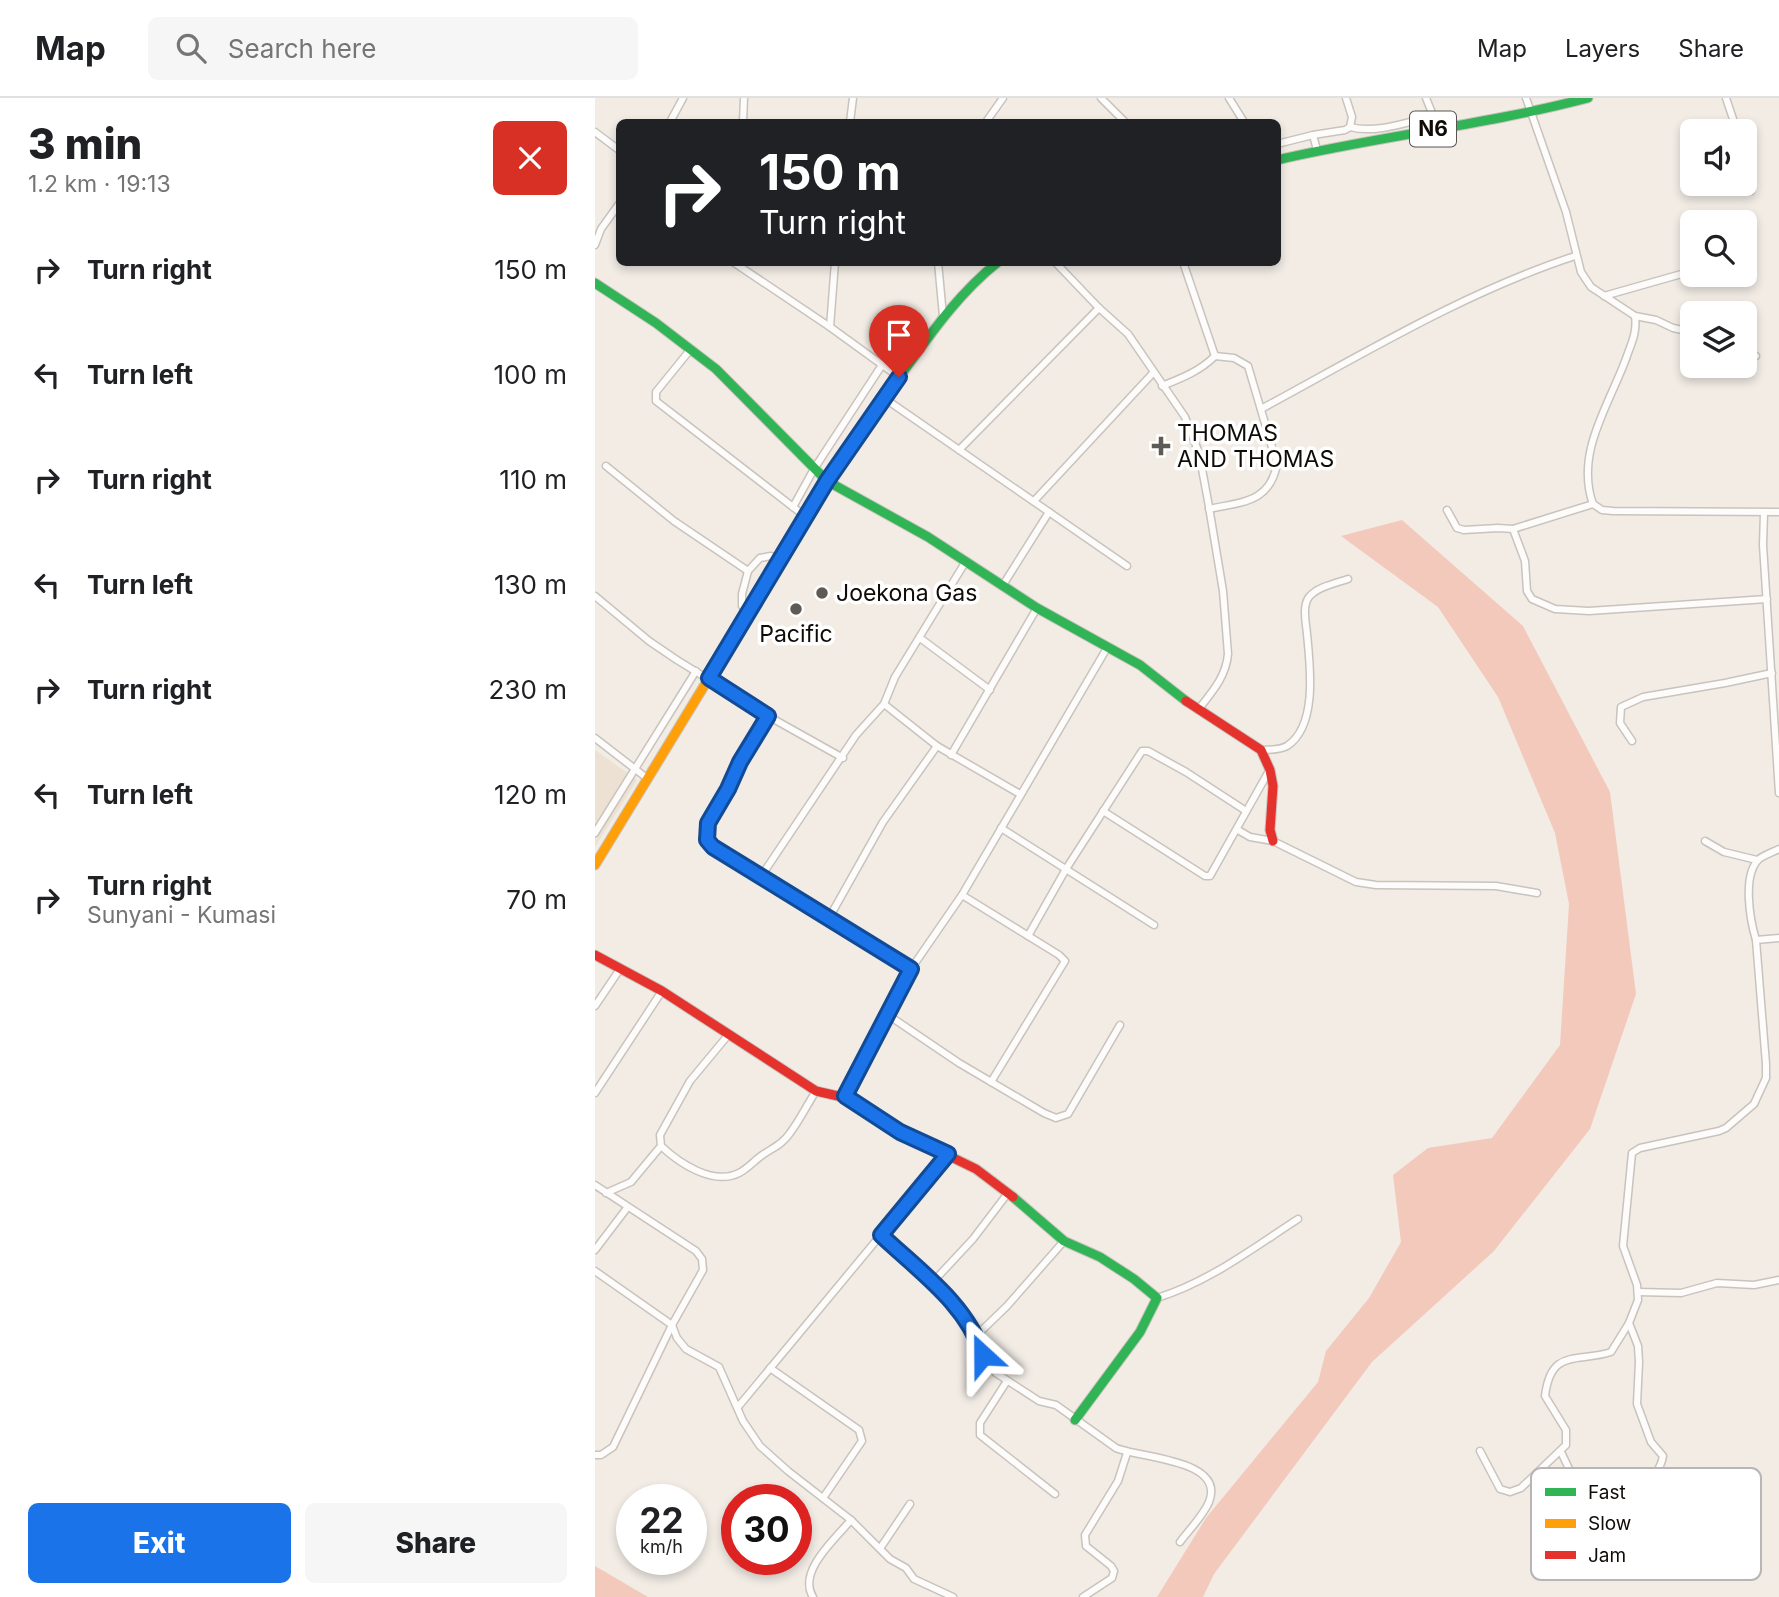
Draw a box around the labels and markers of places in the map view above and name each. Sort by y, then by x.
pin [869,305,929,377]
place label: THOMAS AND THOMAS [1177,419,1334,473]
marker: THOMAS AND THOMAS [1151,436,1171,456]
place label: Joekona Gas [836,579,977,607]
marker: Joekona Gas [814,585,830,601]
marker: Pacific [788,601,804,617]
place label: Pacific [759,620,833,648]

